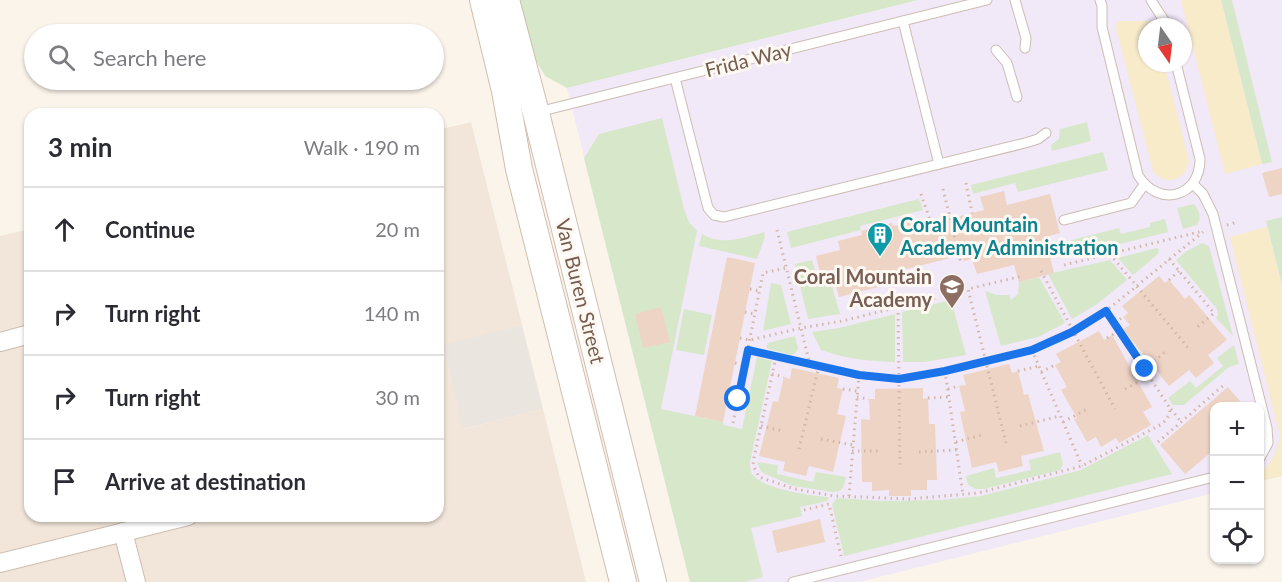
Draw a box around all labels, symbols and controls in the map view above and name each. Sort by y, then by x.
north arrow [1138,18,1192,72]
search box [24,24,444,90]
street label: Frida Way [702,37,794,81]
icon: search [45,41,78,74]
text: Search here [93,44,206,71]
text: 3 min [48,131,112,163]
text: Walk · 190 m [304,135,420,159]
place label: Coral Mountain Academy Administration [899,212,1119,259]
icon: ahead [48,213,81,246]
text: Continue [105,216,195,243]
street label: Van Buren Street [551,216,611,366]
text: 20 m [375,217,420,241]
building icon: Coral Mountain Academy Administration [865,220,895,258]
place label: Coral Mountain Academy [794,264,932,311]
school or university icon: Coral Mountain Academy [937,272,967,310]
icon: right [48,297,81,330]
text: Turn right [105,300,200,327]
text: 140 m [364,301,420,325]
route end [1131,355,1157,381]
icon: right [48,381,81,414]
text: Turn right [105,384,200,411]
text: 30 m [375,385,420,409]
route start [724,385,750,411]
map controls [1210,402,1264,564]
button: + [1210,402,1264,456]
button: − [1210,456,1264,510]
icon: arrive [48,465,81,498]
text: Arrive at destination [105,468,306,495]
button: locate [1210,510,1264,564]

